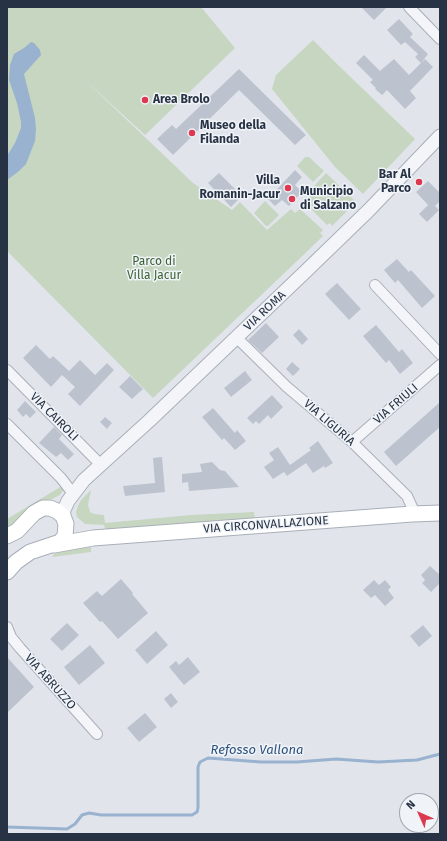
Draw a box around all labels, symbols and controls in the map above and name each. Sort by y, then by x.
place label: Area Brolo [153,93,210,107]
marker: Area Brolo [140,95,150,105]
place label: Museo della Filanda [200,119,266,147]
marker: Museo della Filanda [187,128,197,138]
place label: Bar Al Parco [379,168,411,196]
place label: Villa Romanin-Jacur [199,174,280,202]
marker: Bar Al Parco [414,177,424,187]
marker: Villa Romanin-Jacur [283,183,293,193]
place label: Municipio di Salzano [300,185,356,213]
marker: Municipio di Salzano [287,194,297,204]
park label: Parco di Villa Jacur [127,255,181,283]
street label: VIA ROMA [241,288,289,334]
street label: VIA FRIULI [371,381,421,427]
street label: VIA CAIROLI [27,390,81,444]
street label: VIA LIGURIA [301,397,357,449]
street label: VIA CIRCONVALLAZIONE [203,513,329,537]
street label: VIA ABRUZZO [21,651,79,713]
water label: Refosso Vallona [211,742,303,758]
north arrow [399,793,439,833]
text: N [404,798,418,812]

